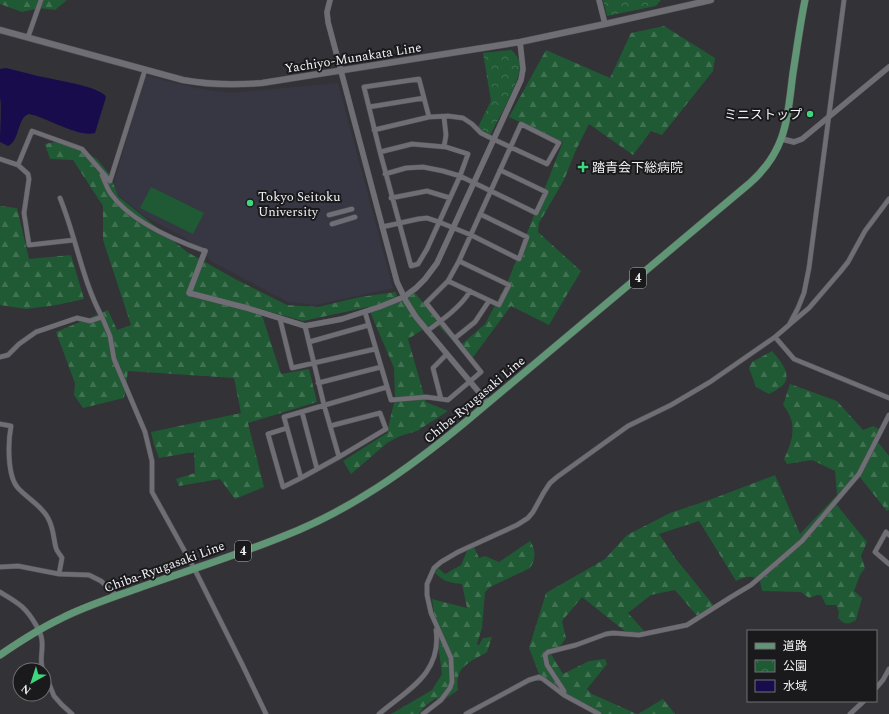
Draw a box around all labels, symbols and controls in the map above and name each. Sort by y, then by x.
street label: Yachiyo-Munakata Line [283,37,423,79]
place label: ミニストップ [724,105,802,125]
marker: ミニストップ [805,109,815,119]
place label: 踏青会下総病院 [592,158,683,178]
marker: 踏青会下総病院 [577,161,589,173]
place label: Tokyo Seitoku University [258,187,340,222]
marker: Tokyo Seitoku University [245,198,255,208]
road number: 4 [630,268,646,288]
street label: Chiba-Ryugasaki Line [420,351,530,448]
street label: Chiba-Ryugasaki Line [101,536,227,598]
road number: 4 [235,541,251,561]
legend [747,630,877,702]
text: 道路 [783,637,807,656]
text: 公園 [783,657,807,676]
north arrow [12,662,52,702]
text: 水域 [783,677,807,696]
text: N [17,680,35,699]

